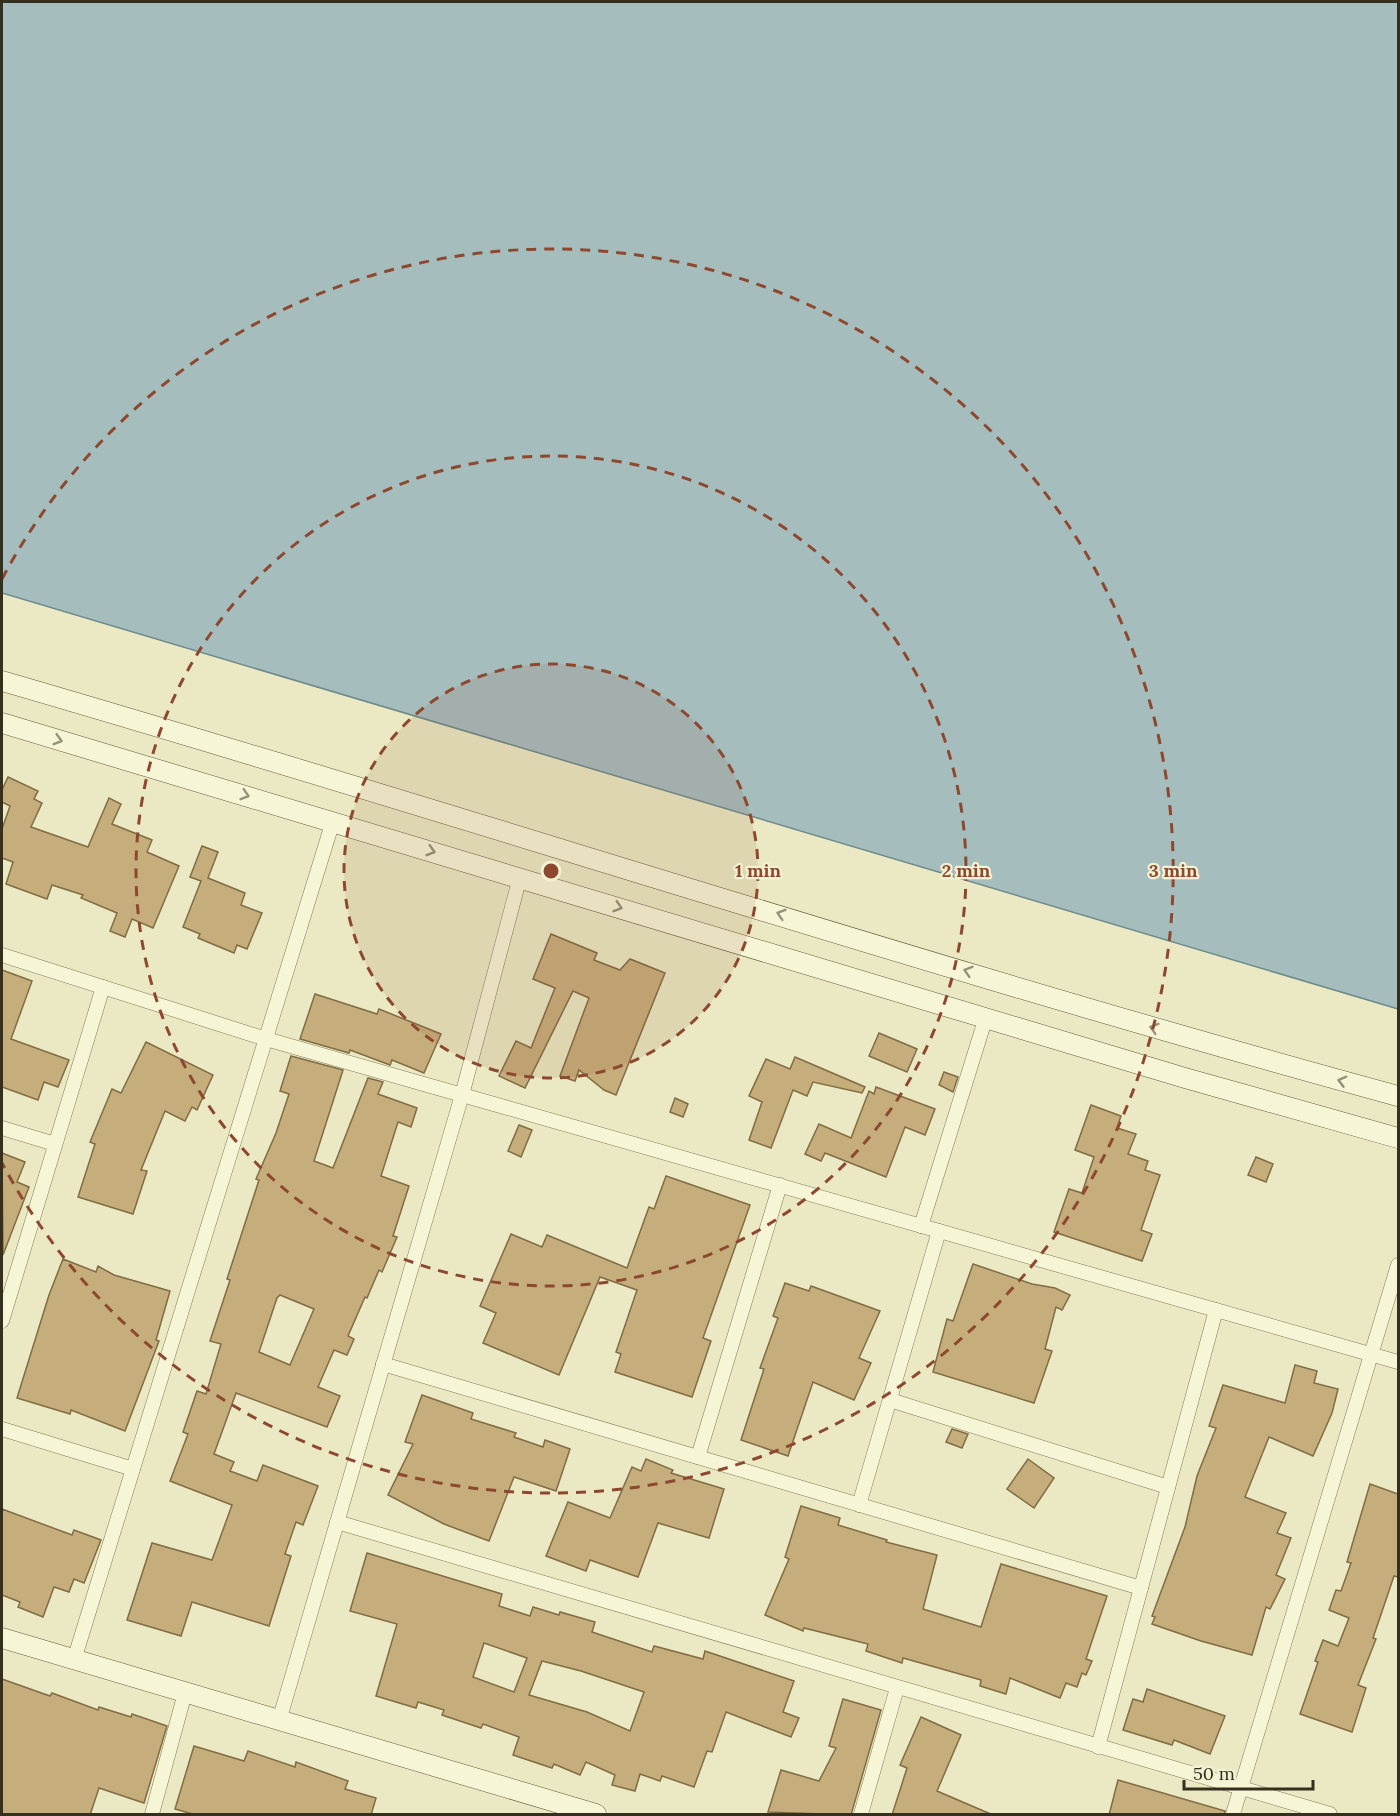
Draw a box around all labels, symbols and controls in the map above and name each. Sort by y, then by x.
one-way arrow [52,733,63,745]
one-way arrow [239,788,250,800]
one-way arrow [426,844,436,856]
text: 1 min [735,859,781,882]
text: 2 min [942,859,991,882]
text: 3 min [1149,859,1198,882]
centre of rings [541,861,561,881]
one-way arrow [612,900,623,912]
one-way arrow [776,909,787,922]
one-way arrow [963,966,974,978]
one-way arrow [1149,1023,1160,1035]
one-way arrow [1337,1076,1348,1088]
scale bar [1184,1753,1313,1791]
text: 50 m [1193,1762,1235,1785]

